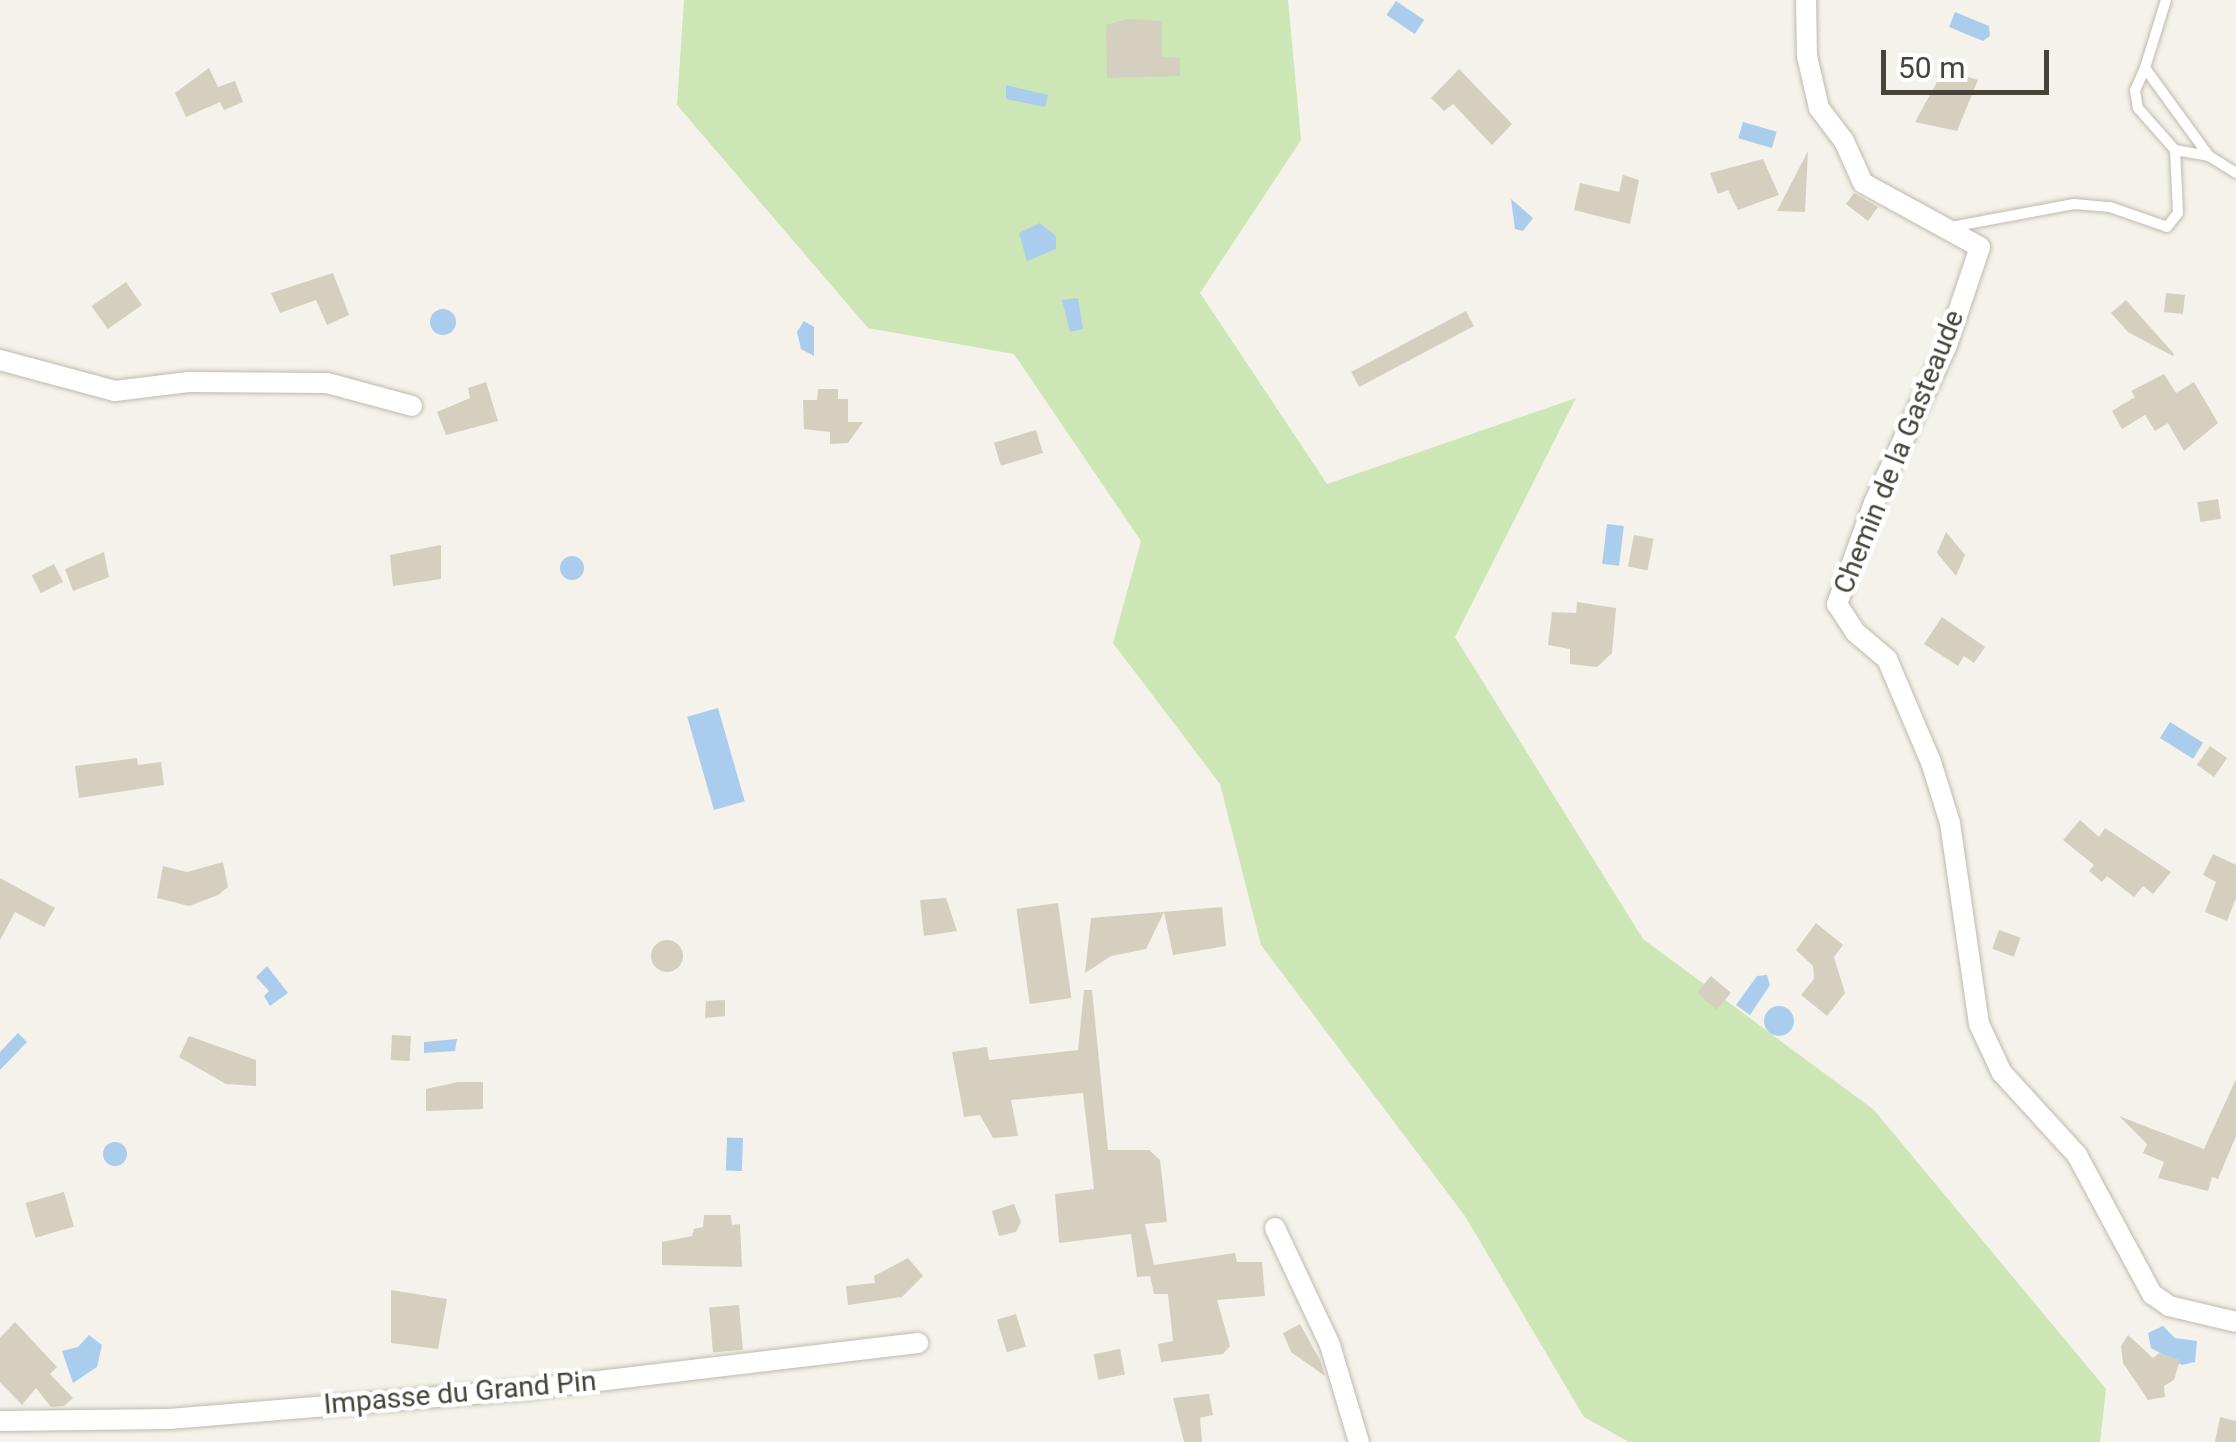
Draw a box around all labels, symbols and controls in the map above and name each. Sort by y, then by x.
scale bar [1886,30,2054,92]
text: 50 m [1898,50,1965,85]
street label: Chemin de la Gasteaude [1827,305,1971,599]
street label: Impasse du Grand Pin [322,1364,598,1422]

